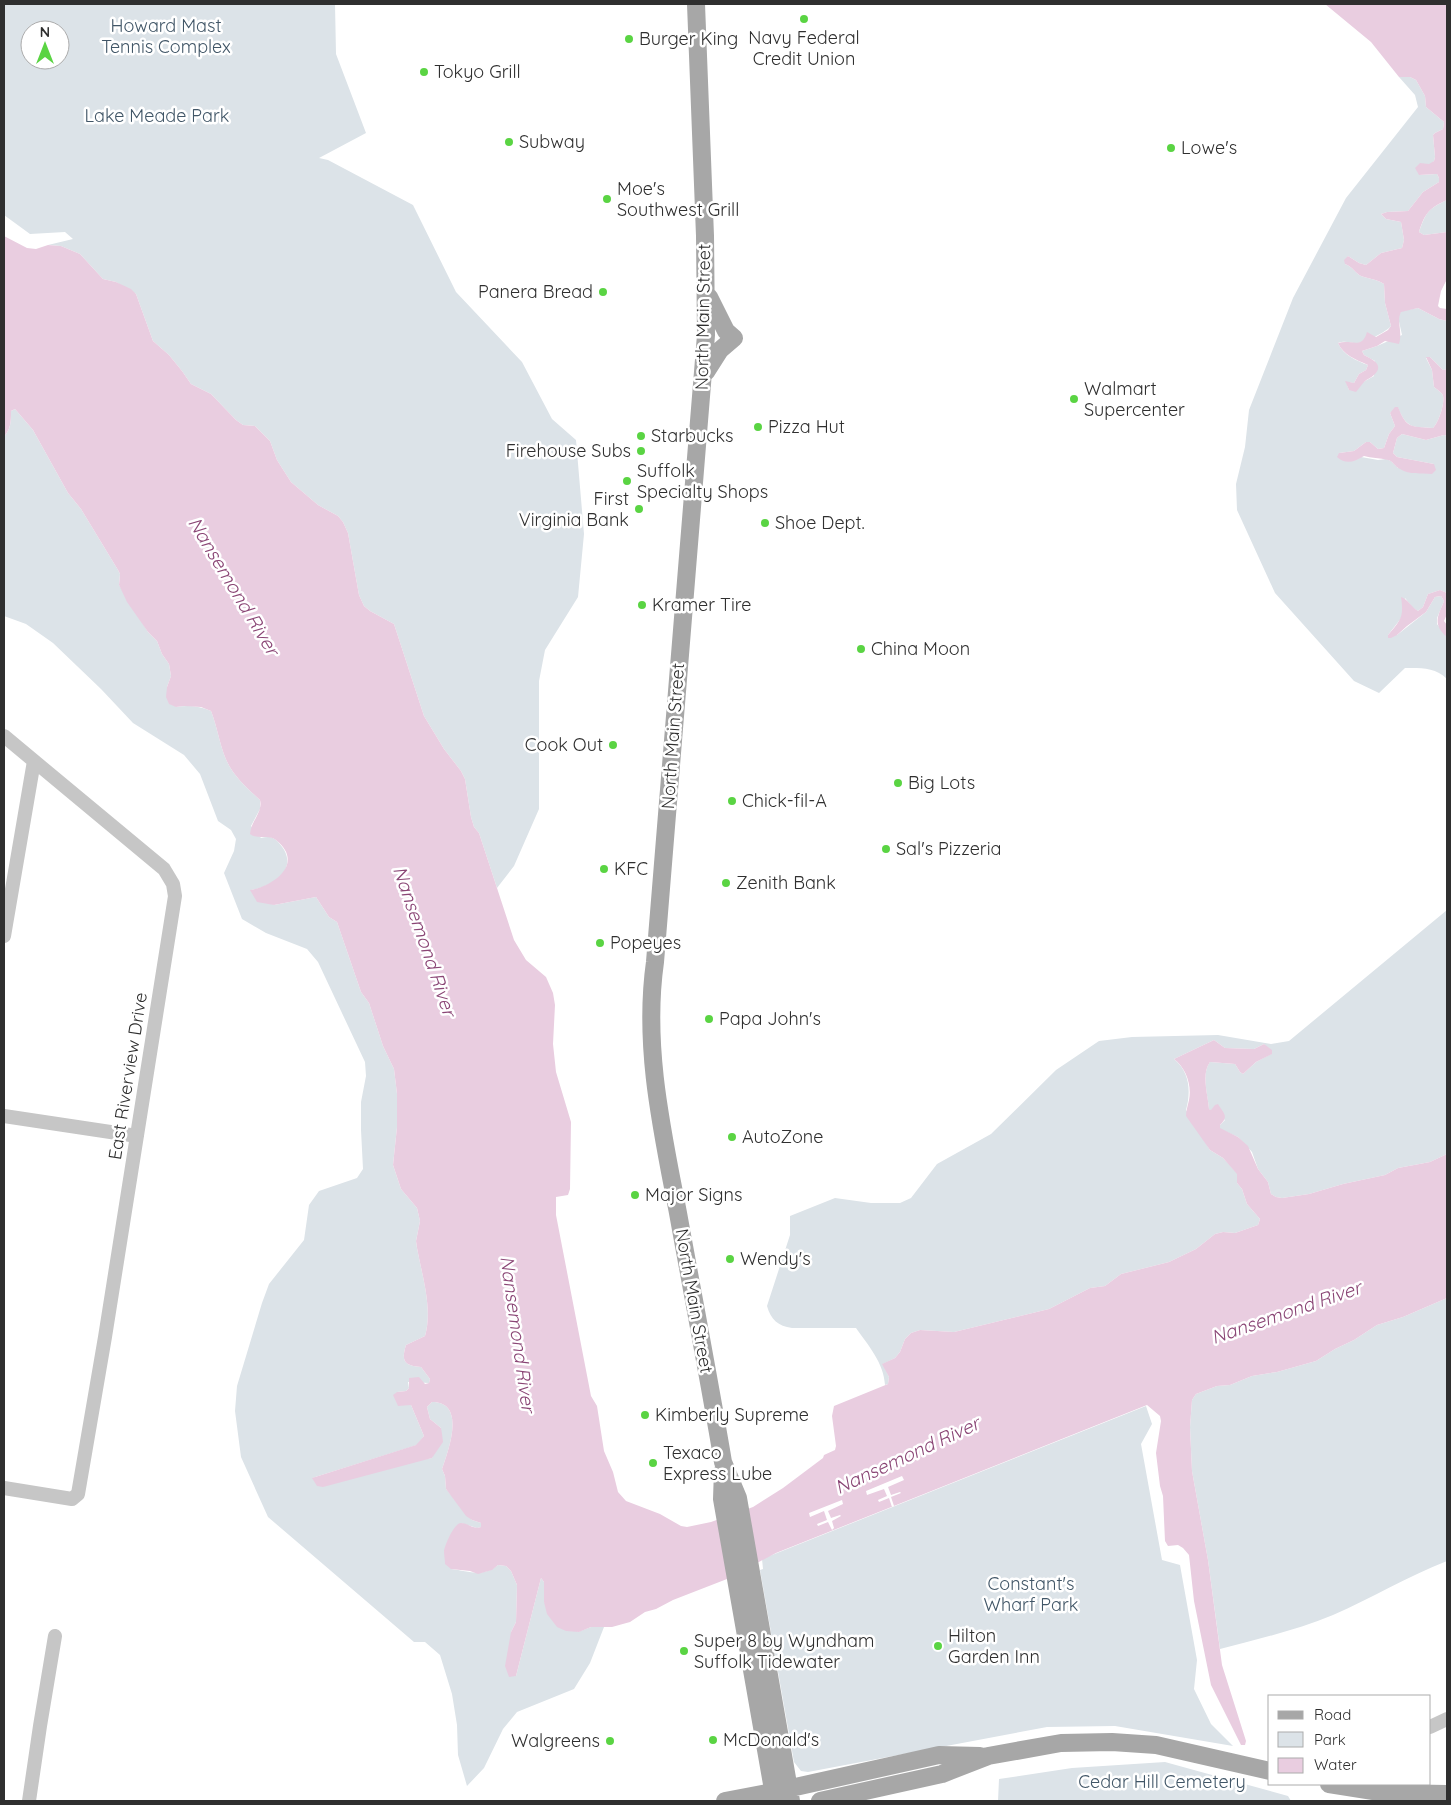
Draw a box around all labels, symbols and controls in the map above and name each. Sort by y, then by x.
marker: Navy Federal Credit Union [798,13,810,25]
park label: Howard Mast Tennis Complex [101,14,231,58]
north arrow [20,20,70,70]
text: N [40,23,50,41]
place label: Navy Federal Credit Union [748,26,860,70]
place label: Burger King [639,27,738,50]
marker: Burger King [623,33,635,45]
place label: Tokyo Grill [434,60,521,83]
marker: Tokyo Grill [418,66,430,78]
park label: Lake Meade Park [85,104,229,127]
place label: Subway [519,130,585,153]
marker: Subway [503,136,515,148]
place label: Lowe's [1181,136,1237,159]
marker: Lowe's [1165,142,1177,154]
place label: Moe's Southwest Grill [617,177,739,221]
marker: Moe's Southwest Grill [601,193,613,205]
street label: North Main Street [690,244,715,390]
place label: Panera Bread [478,280,593,303]
marker: Panera Bread [597,286,609,298]
place label: Walmart Supercenter [1084,377,1185,421]
marker: Walmart Supercenter [1068,393,1080,405]
place label: Pizza Hut [768,415,845,438]
marker: Pizza Hut [752,421,764,433]
place label: Starbucks [651,424,734,447]
marker: Starbucks [635,430,647,442]
place label: Firehouse Subs [506,439,631,462]
marker: Firehouse Subs [635,445,647,457]
place label: Suffolk Specialty Shops [637,459,768,503]
marker: Suffolk Specialty Shops [621,475,633,487]
place label: First Virginia Bank [519,487,629,531]
marker: First Virginia Bank [633,503,645,515]
place label: Shoe Dept. [775,511,865,534]
water label: Nansemond River [183,512,286,662]
marker: Shoe Dept. [759,517,771,529]
place label: Kramer Tire [652,593,752,616]
marker: Kramer Tire [636,599,648,611]
place label: China Moon [871,637,970,660]
marker: China Moon [855,643,867,655]
street label: North Main Street [656,662,689,810]
place label: Cook Out [525,733,603,756]
marker: Cook Out [607,739,619,751]
place label: Big Lots [908,771,975,794]
marker: Big Lots [892,777,904,789]
place label: Chick-fil-A [742,789,827,812]
marker: Chick-fil-A [726,795,738,807]
place label: Sal's Pizzeria [896,837,1002,860]
marker: Sal's Pizzeria [880,843,892,855]
place label: KFC [614,857,648,880]
water label: Nansemond River [388,863,463,1022]
marker: KFC [598,863,610,875]
place label: Zenith Bank [736,871,836,894]
marker: Zenith Bank [720,877,732,889]
place label: Popeyes [610,931,681,954]
marker: Popeyes [594,937,606,949]
street label: East Riverview Drive [103,991,152,1161]
place label: Papa John's [719,1007,821,1030]
marker: Papa John's [703,1013,715,1025]
place label: AutoZone [742,1125,823,1148]
marker: AutoZone [726,1131,738,1143]
place label: Major Signs [645,1183,742,1206]
marker: Major Signs [629,1189,641,1201]
street label: North Main Street [670,1227,719,1375]
place label: Wendy's [740,1247,811,1270]
marker: Wendy's [724,1253,736,1265]
water label: Nansemond River [495,1254,541,1416]
water label: Nansemond River [1208,1274,1367,1349]
place label: Kimberly Supreme [655,1403,809,1426]
marker: Kimberly Supreme [639,1409,651,1421]
water label: Nansemond River [831,1410,986,1499]
place label: Texaco Express Lube [663,1441,772,1485]
marker: Texaco Express Lube [647,1457,659,1469]
park label: Constant's Wharf Park [984,1572,1078,1616]
place label: Hilton Garden Inn [948,1624,1040,1668]
place label: Super 8 by Wyndham Suffolk Tidewater [694,1629,874,1673]
marker: Hilton Garden Inn [932,1640,944,1652]
marker: Super 8 by Wyndham Suffolk Tidewater [678,1645,690,1657]
legend [1268,1695,1431,1785]
text: Road [1314,1705,1351,1724]
place label: McDonald's [723,1728,819,1751]
place label: Walgreens [511,1729,600,1752]
text: Park [1314,1730,1346,1749]
marker: McDonald's [707,1734,719,1746]
marker: Walgreens [604,1735,616,1747]
text: Water [1314,1755,1357,1774]
park label: Cedar Hill Cemetery [1078,1770,1246,1793]

